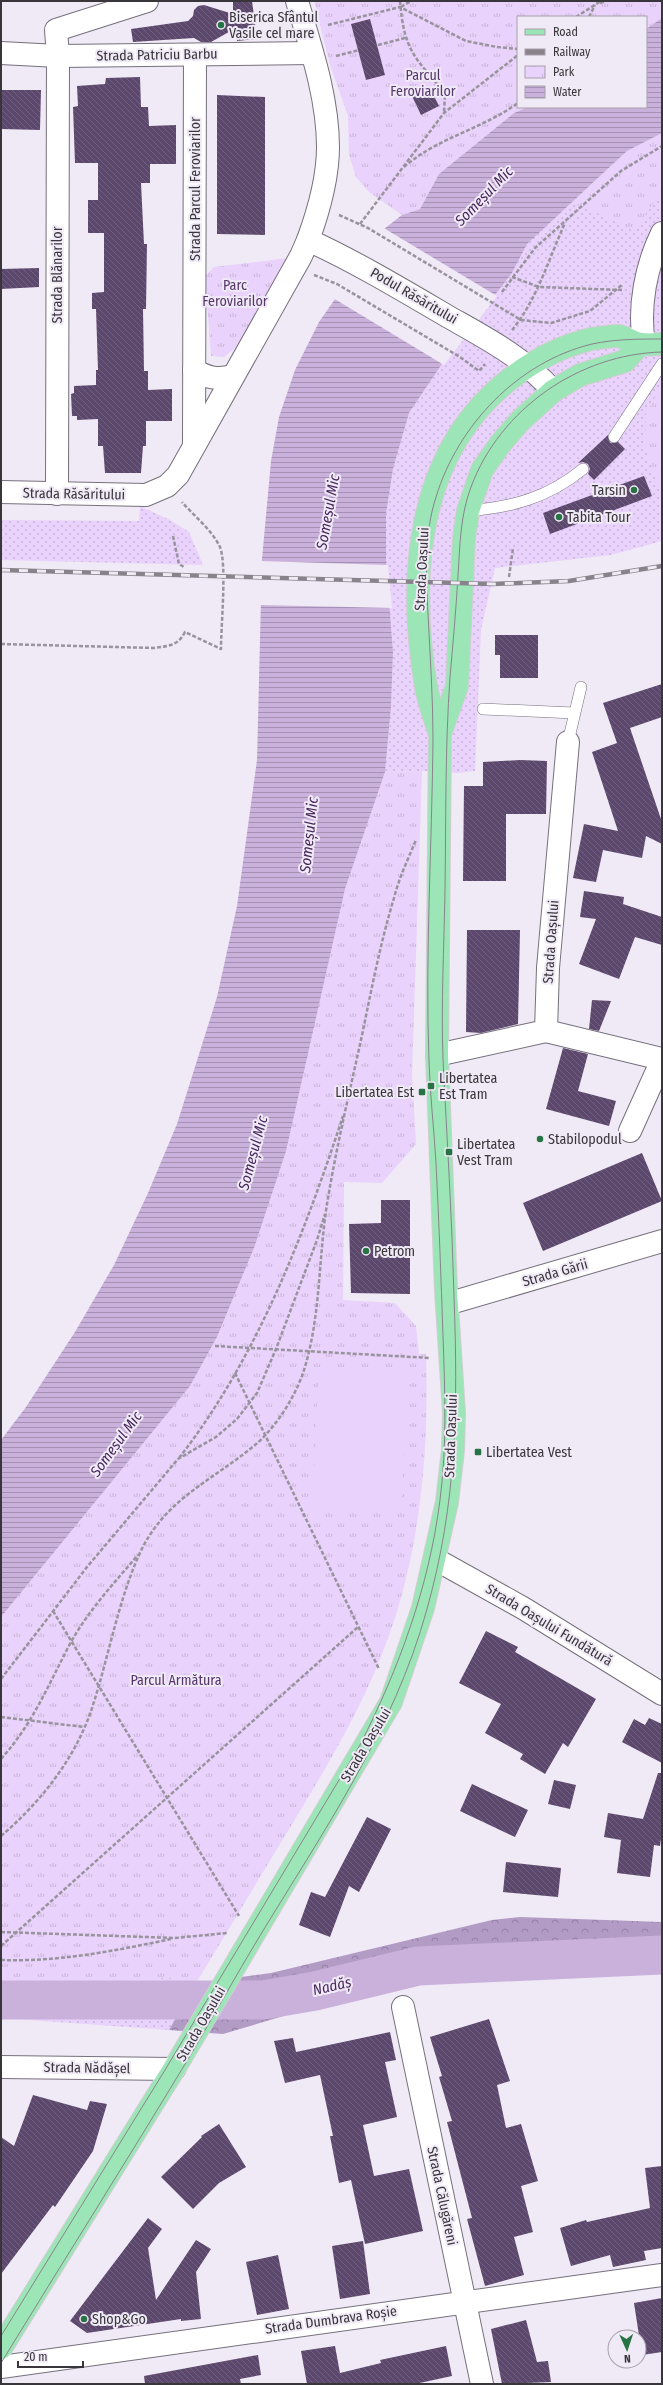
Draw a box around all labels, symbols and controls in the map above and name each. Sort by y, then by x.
place label: Biserica Sfântul Vasile cel mare [229,9,318,42]
legend [517,16,647,108]
marker: Biserica Sfântul Vasile cel mare [216,20,226,30]
text: Road [553,25,578,39]
street label: Strada Patriciu Barbu [96,45,218,65]
text: Railway [553,45,591,59]
text: Park [553,65,575,79]
park label: Parcul Feroviarilor [390,67,456,100]
text: Water [553,85,582,99]
street label: Strada Parcul Feroviarilor [187,117,204,261]
water label: Someșul Mic [450,162,517,230]
street label: Strada Blănarilor [49,226,66,324]
street label: Podul Răsăritului [367,264,461,328]
park label: Parc Feroviarilor [202,277,268,310]
water label: Someșul Mic [312,472,344,552]
place label: Tarsin [592,482,626,499]
street label: Strada Răsăritului [23,485,125,503]
marker: Tarsin [629,485,639,495]
place label: Tabita Tour [567,509,631,526]
marker: Tabita Tour [554,512,564,522]
street label: Strada Oașului [411,527,434,611]
water label: Someșul Mic [296,796,322,875]
street label: Strada Oașului [540,900,563,984]
place label: Libertatea Est Tram [439,1070,497,1103]
marker: Libertatea Est Tram [426,1081,436,1091]
place label: Libertatea Est [335,1084,414,1101]
marker: Libertatea Est [417,1087,427,1097]
water label: Someșul Mic [234,1113,272,1193]
place label: Stabilopodul [548,1131,622,1148]
marker: Stabilopodul [535,1134,545,1144]
place label: Libertatea Vest Tram [457,1136,515,1169]
marker: Libertatea Vest Tram [444,1147,454,1157]
place label: Petrom [374,1243,415,1260]
marker: Petrom [361,1246,371,1256]
street label: Strada Gării [520,1256,590,1290]
street label: Strada Oașului [441,1394,462,1478]
water label: Someșul Mic [86,1407,146,1481]
place label: Libertatea Vest [486,1444,572,1461]
marker: Libertatea Vest [473,1447,483,1457]
street label: Strada Oașului Fundătură [482,1580,616,1671]
park label: Parcul Armătura [130,1672,222,1689]
street label: Strada Oașului [337,1705,396,1786]
water label: Nadăș [311,1973,354,1999]
street label: Strada Oașului [173,1983,230,2065]
street label: Strada Nădășel [43,2059,131,2078]
street label: Strada Călugăreni [423,2145,461,2247]
street label: Strada Dumbrava Roșie [264,2302,398,2339]
place label: Shop&Go [92,2311,146,2328]
marker: Shop&Go [79,2314,89,2324]
north arrow [607,2329,647,2369]
scale bar [18,2343,83,2369]
text: 20 m [24,2350,48,2364]
text: N [624,2352,631,2365]

